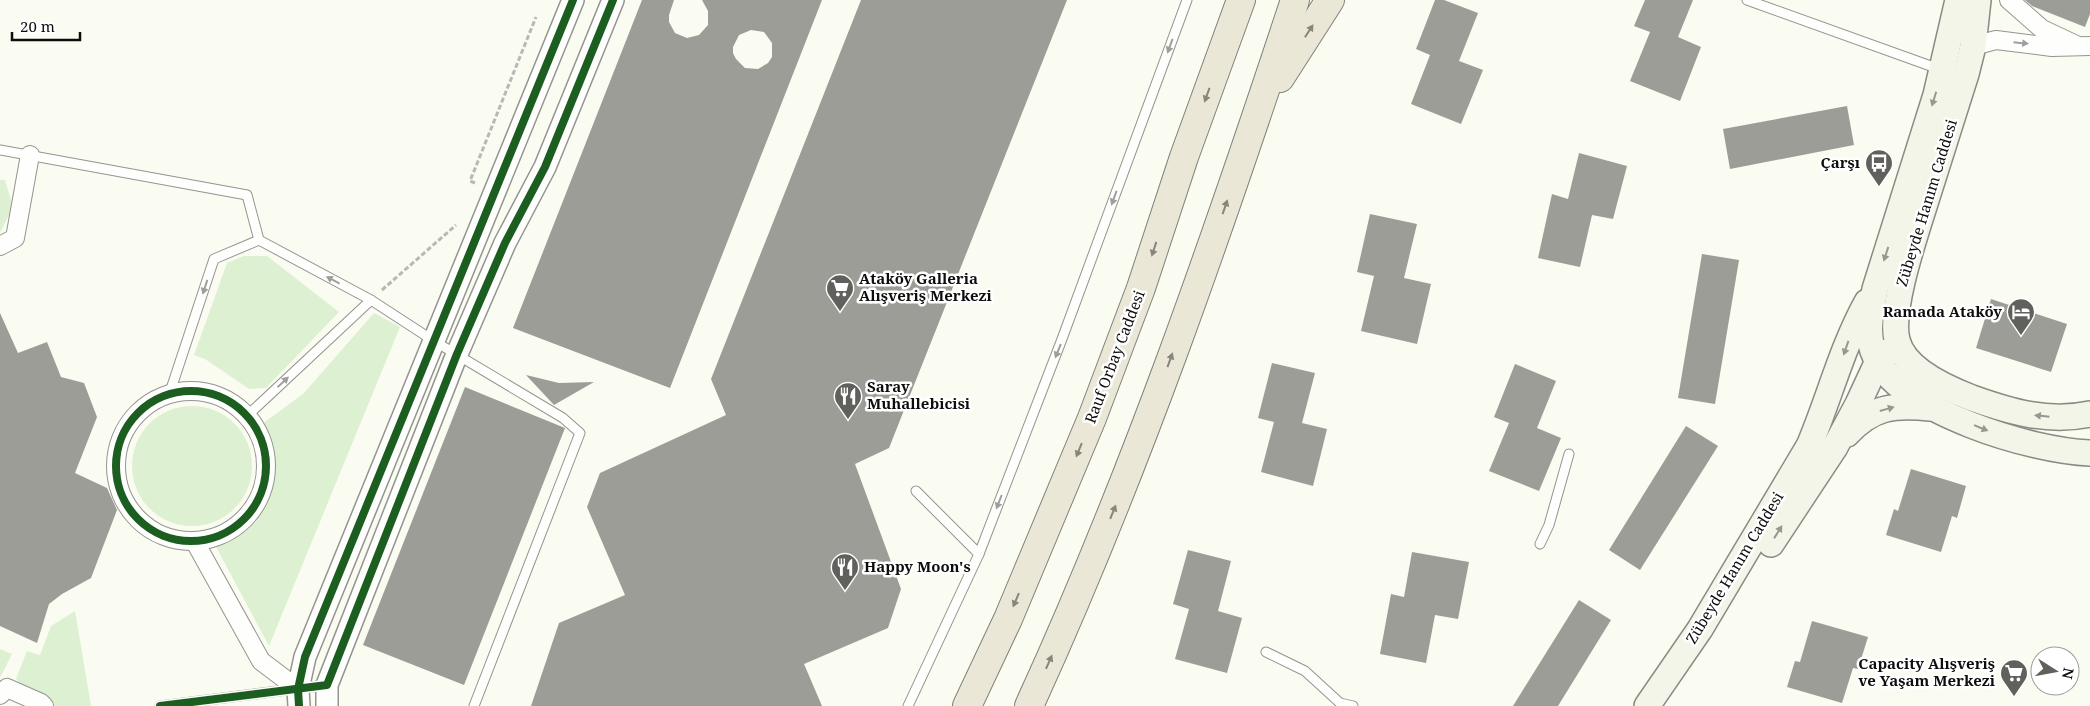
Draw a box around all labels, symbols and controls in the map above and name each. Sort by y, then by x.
scale bar [12,10,80,42]
text: 20 m [20,16,55,36]
one-way arrow [1304,25,1314,38]
one-way arrow [1166,39,1174,54]
one-way arrow [2013,39,2029,47]
one-way arrow [1203,88,1211,103]
one-way arrow [1930,91,1938,106]
street label: Zübeyde Hanım Caddesi [1891,116,1961,289]
bus stop icon: Çarşı [1864,148,1894,187]
place label: Çarşı [1821,152,1861,172]
one-way arrow [1110,191,1117,206]
one-way arrow [1222,199,1230,214]
one-way arrow [1150,241,1157,256]
one-way arrow [1881,246,1889,261]
place label: Ataköy Galleria Alışveriş Merkezi [859,268,992,305]
supermarket icon: Ataköy Galleria Alışveriş Merkezi [825,273,855,312]
one-way arrow [326,276,341,284]
one-way arrow [201,279,208,294]
street label: Rauf Orbay Caddesi [1079,287,1149,426]
hotel icon: Ramada Ataköy [2006,297,2036,336]
place label: Ramada Ataköy [1883,301,2002,321]
one-way arrow [1842,341,1849,356]
one-way arrow [1053,344,1061,358]
one-way arrow [1166,352,1174,367]
one-way arrow [277,376,289,388]
place label: Saray Muhallebicisi [867,376,971,413]
restaurant icon: Saray Muhallebicisi [833,381,863,420]
one-way arrow [1880,404,1895,412]
one-way arrow [2033,412,2049,420]
one-way arrow [1973,424,1988,432]
one-way arrow [1075,443,1083,458]
street label: Zübeyde Hanım Caddesi [1681,488,1788,647]
one-way arrow [994,495,1002,509]
one-way arrow [1109,505,1117,519]
one-way arrow [1773,525,1783,539]
restaurant icon: Happy Moon's [830,552,860,591]
place label: Happy Moon's [864,556,971,576]
one-way arrow [1012,593,1020,607]
north arrow [2030,646,2080,696]
place label: Capacity Alışveriş ve Yaşam Merkezi [1858,653,1996,690]
one-way arrow [1046,655,1054,669]
supermarket icon: Capacity Alışveriş ve Yaşam Merkezi [1999,658,2029,697]
text: N [2058,666,2079,681]

